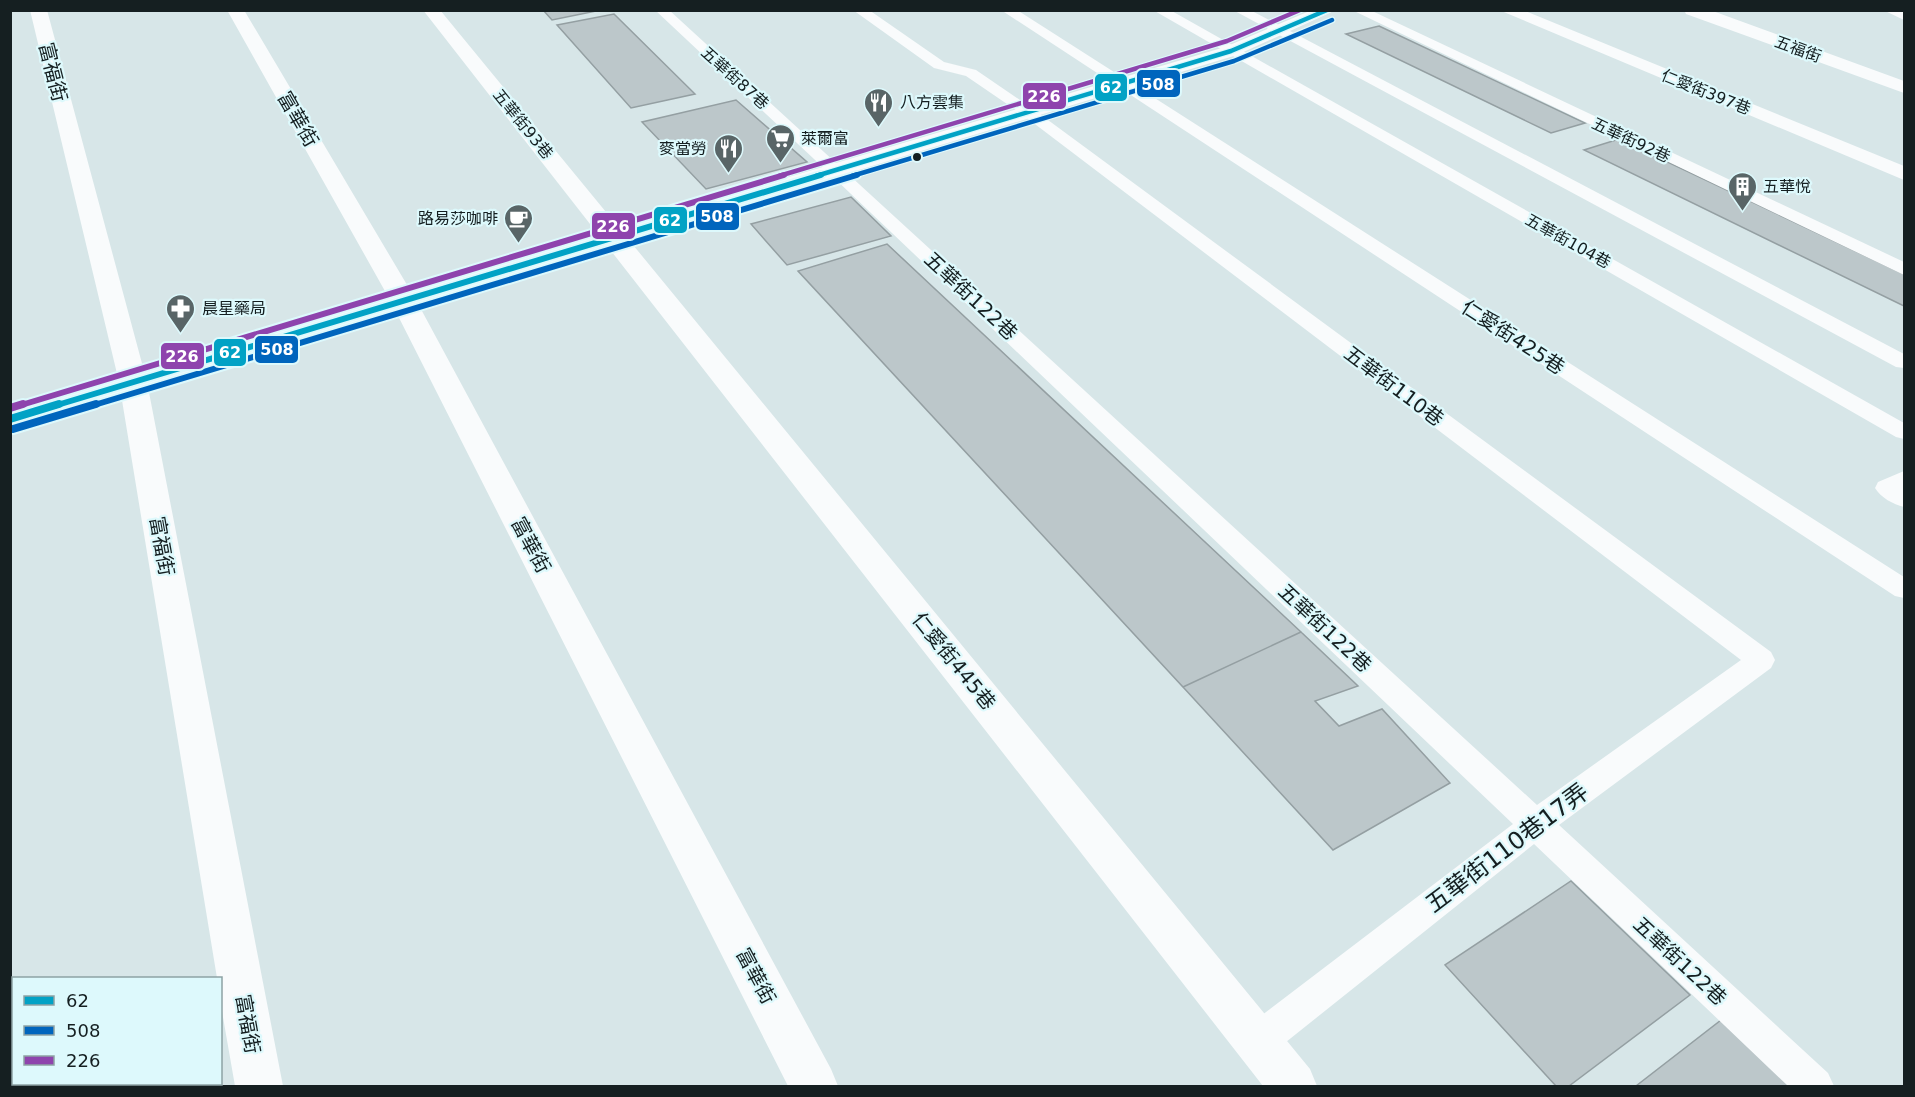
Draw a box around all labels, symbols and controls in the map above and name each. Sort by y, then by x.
street label: 五福街 [1772,32,1824,66]
street label: 富福街 [34,40,72,104]
street label: 五華街87巷 [697,43,773,113]
street label: 仁愛街397巷 [1659,65,1753,119]
line badge: 508 [1136,69,1181,98]
line badge: 62 [1094,73,1128,102]
text: 508 [1141,75,1175,94]
text: 62 [1100,78,1122,97]
line badge: 226 [1022,82,1067,110]
street label: 五華街93巷 [489,85,557,163]
restaurant icon: 八方雲集 [863,86,895,128]
street label: 富華街 [273,87,323,151]
text: 226 [1027,87,1061,106]
place label: 八方雲集 [900,93,964,112]
street label: 五華街92巷 [1589,114,1673,166]
supermarket icon: 萊爾富 [764,122,796,164]
place label: 萊爾富 [801,129,849,148]
restaurant icon: 麥當勞 [712,132,744,174]
place label: 麥當勞 [659,139,707,158]
unlabelled marker [911,151,923,163]
building icon: 五華悅 [1726,170,1758,212]
place label: 五華悅 [1763,177,1811,196]
cafe icon: 路易莎咖啡 [503,202,535,244]
line badge: 508 [695,202,740,231]
line badge: 62 [653,206,688,234]
text: 508 [700,207,734,226]
place label: 路易莎咖啡 [418,209,498,228]
street label: 五華街104巷 [1522,210,1614,272]
text: 62 [659,211,681,230]
line badge: 226 [591,212,636,240]
text: 226 [596,217,630,236]
street label: 五華街122巷 [920,247,1022,345]
pharmacy icon: 晨星藥局 [165,292,197,334]
street label: 仁愛街425巷 [1457,295,1569,379]
place label: 晨星藥局 [202,299,266,318]
line badge: 508 [254,335,299,364]
line badge: 62 [213,338,247,367]
text: 508 [260,340,294,359]
street label: 五華街110巷 [1340,341,1448,431]
line badge: 226 [160,342,205,370]
text: 62 [219,343,241,362]
text: 226 [165,347,199,366]
street label: 富華街 [506,513,556,577]
street label: 富福街 [145,514,179,578]
street label: 五華街122巷 [1274,579,1376,677]
street label: 仁愛街445巷 [907,608,1001,714]
street label: 五華街110巷17弄 [1420,778,1594,918]
street label: 五華街122巷 [1629,912,1731,1010]
street label: 富華街 [731,944,781,1008]
legend [12,977,222,1085]
text: 62 [66,990,89,1011]
street label: 富福街 [231,992,265,1056]
text: 508 [66,1020,100,1041]
text: 226 [66,1050,100,1071]

